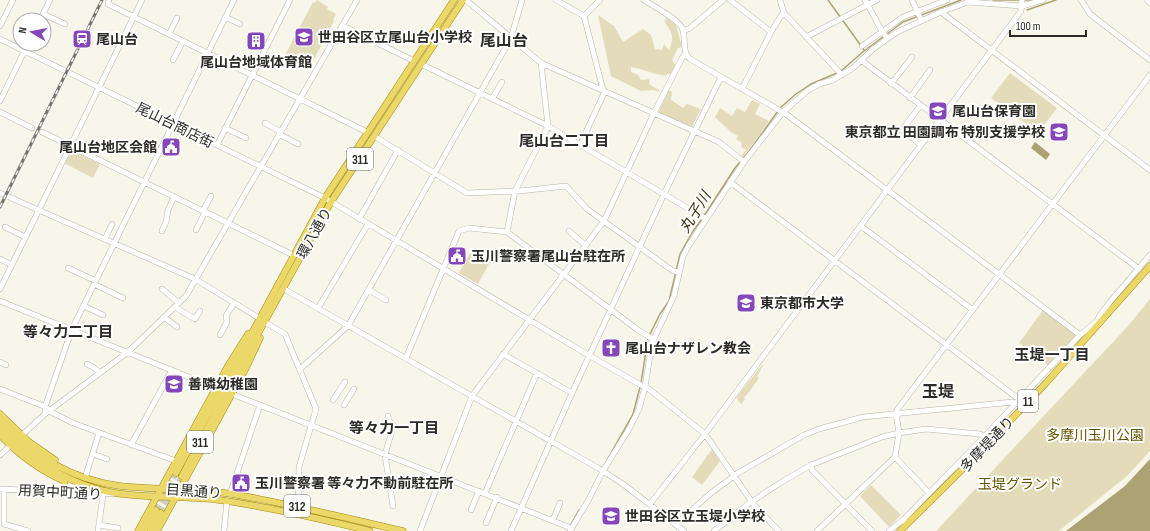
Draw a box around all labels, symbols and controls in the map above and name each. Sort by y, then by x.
north arrow [12,12,52,52]
scale bar [1010,12,1086,38]
text: 100 m [1016,19,1041,34]
text: N [16,26,30,34]
school or university icon: 世田谷区立尾山台小学校 [293,26,315,48]
station icon: 尾山台 [71,28,93,50]
place label: 世田谷区立尾山台小学校 [318,29,472,46]
building icon: 尾山台地域体育館 [245,30,267,52]
place label: 尾山台 [96,31,138,48]
district label: 尾山台 [480,32,528,51]
place label: 尾山台地域体育館 [200,54,312,71]
street label: 尾山台商店街 [133,99,216,152]
school or university icon: 尾山台保育園 [927,100,949,122]
place label: 尾山台保育園 [952,103,1036,120]
school or university icon: 東京都立 田園調布 特別支援学校 [1048,121,1070,143]
place label: 東京都立 田園調布 特別支援学校 [845,124,1045,141]
district label: 尾山台二丁目 [519,132,609,151]
public building icon: 尾山台地区会館 [160,136,182,158]
place label: 尾山台地区会館 [59,139,157,156]
road number: 311 [347,148,373,170]
water label: 丸子川 [675,186,716,236]
street label: 環八通り [293,205,335,262]
public building icon: 玉川警察署尾山台駐在所 [446,245,468,267]
place label: 玉川警察署尾山台駐在所 [471,248,625,265]
school or university icon: 東京都市大学 [735,292,757,314]
place label: 東京都市大学 [760,295,844,312]
district label: 等々力二丁目 [23,323,113,342]
church icon: 尾山台ナザレン教会 [600,337,622,359]
place label: 尾山台ナザレン教会 [625,340,751,357]
district label: 玉堤一丁目 [1014,346,1090,365]
school or university icon: 善隣幼稚園 [163,373,185,395]
place label: 善隣幼稚園 [188,376,258,393]
district label: 玉堤 [922,383,954,402]
road number: 11 [1018,390,1038,412]
street label: 多摩堤通り [957,413,1018,475]
district label: 等々力一丁目 [349,419,439,438]
park label: 多摩川玉川公園 [1046,427,1144,444]
road number: 311 [187,431,213,453]
public building icon: 玉川警察署 等々力不動前駐在所 [230,472,252,494]
place label: 玉川警察署 等々力不動前駐在所 [255,475,453,492]
park label: 玉堤グランド [978,476,1062,493]
street label: 目黒通り [165,481,222,502]
street label: 用賀中町通り [18,482,102,503]
road number: 312 [284,495,310,517]
school or university icon: 世田谷区立玉堤小学校 [600,505,622,527]
place label: 世田谷区立玉堤小学校 [625,508,765,525]

